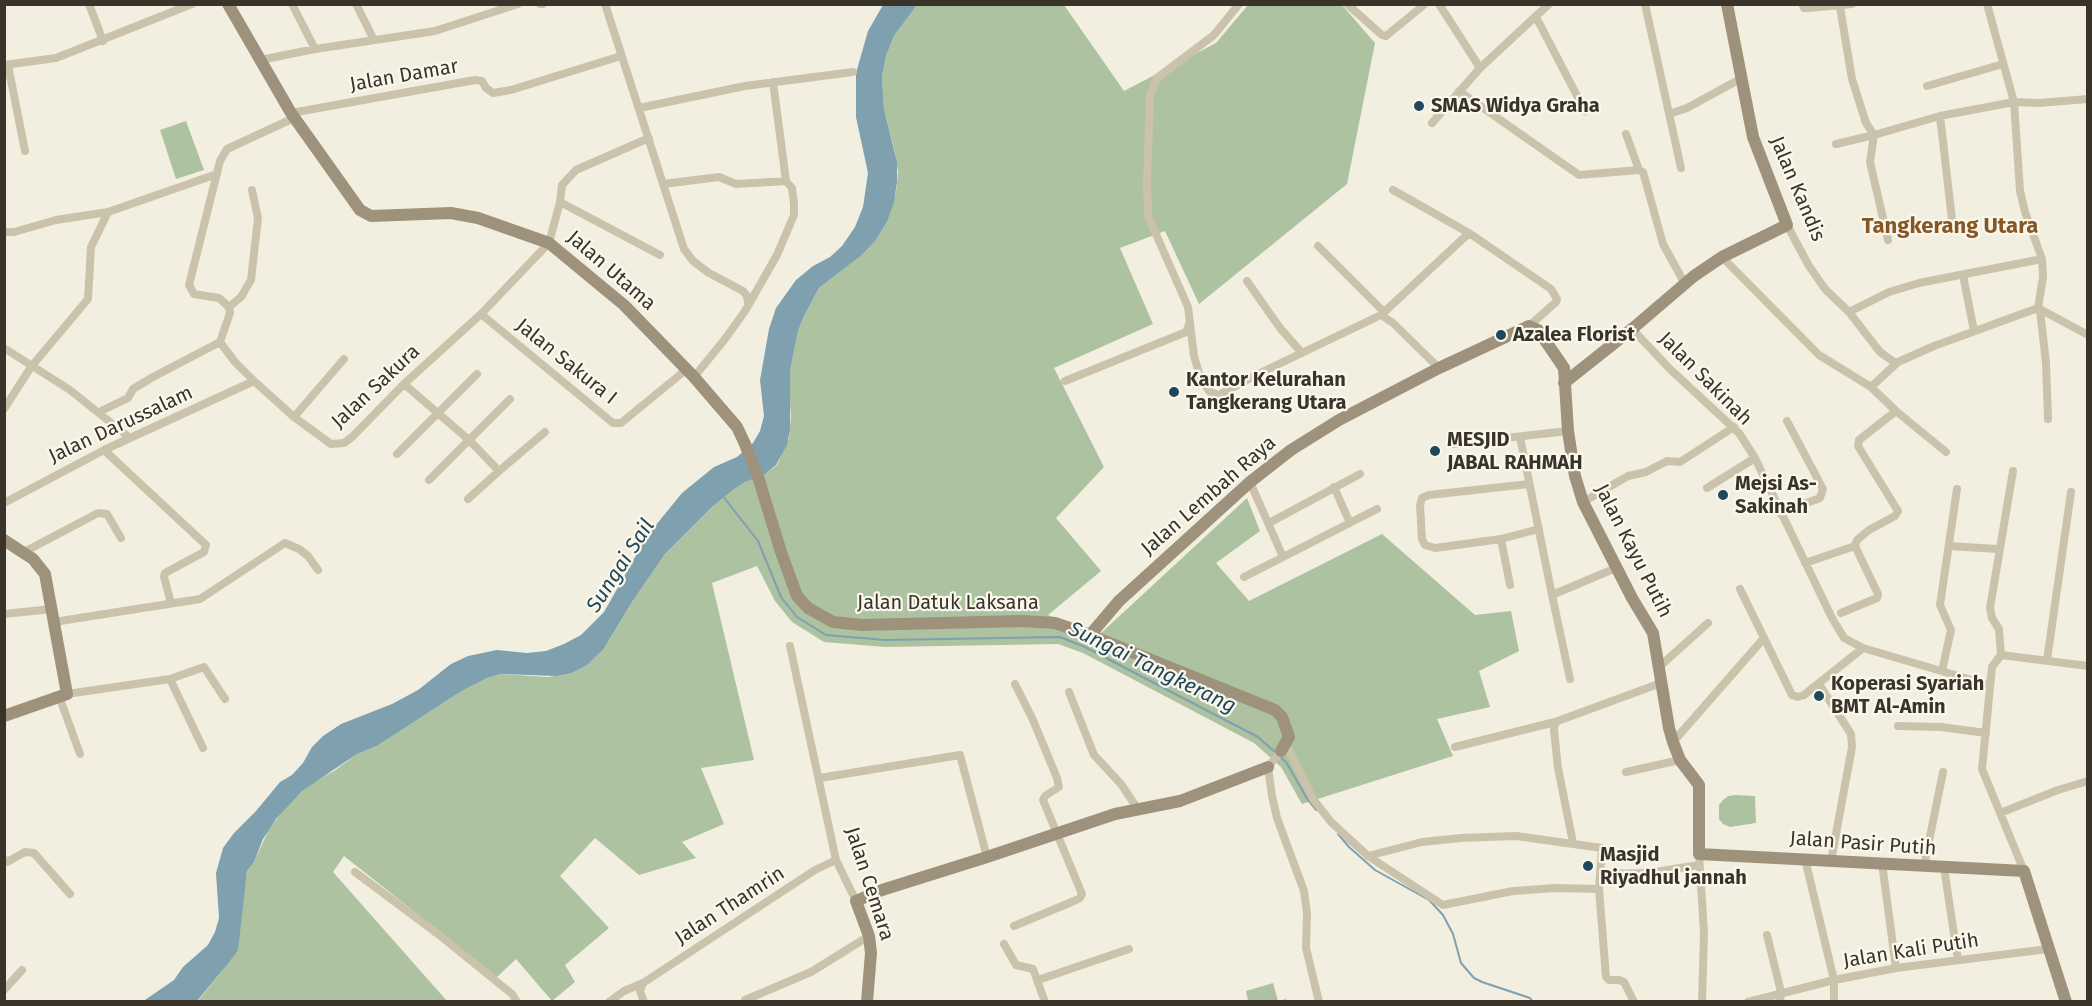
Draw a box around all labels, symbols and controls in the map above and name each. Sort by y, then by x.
street label: Jalan Damar [348,55,460,97]
place label: SMAS Widya Graha [1431,94,1600,118]
marker: SMAS Widya Graha [1412,99,1426,113]
street label: Jalan Kandis [1764,133,1830,245]
district label: Tangkerang Utara [1862,214,2038,240]
street label: Jalan Utama [562,226,660,316]
street label: Jalan Sakura I [511,314,621,410]
place label: Azalea Florist [1513,323,1635,347]
street label: Jalan Sakinah [1653,327,1757,431]
marker: Azalea Florist [1494,328,1508,342]
street label: Jalan Sakura [327,340,425,434]
place label: Kantor Kelurahan Tangkerang Utara [1186,368,1346,415]
street label: Jalan Darussalam [45,381,197,469]
marker: Kantor Kelurahan Tangkerang Utara [1167,385,1181,399]
place label: MESJID JABAL RAHMAH [1447,428,1582,475]
street label: Jalan Lembah Raya [1137,431,1281,561]
marker: MESJID JABAL RAHMAH [1428,444,1442,458]
place label: Mejsi As- Sakinah [1735,472,1817,519]
street label: Jalan Kayu Putih [1589,480,1677,622]
marker: Mejsi As- Sakinah [1716,488,1730,502]
water label: Sungai Sail [582,515,660,617]
street label: Jalan Datuk Laksana [857,591,1039,615]
water label: Sungai Tangkerang [1064,617,1240,719]
place label: Koperasi Syariah BMT Al-Amin [1831,672,1984,719]
marker: Koperasi Syariah BMT Al-Amin [1812,689,1826,703]
street label: Jalan Cemara [839,824,899,944]
street label: Jalan Pasir Putih [1789,827,1937,861]
place label: Masjid Riyadhul jannah [1600,843,1747,890]
marker: Masjid Riyadhul jannah [1581,859,1595,873]
street label: Jalan Thamrin [671,862,789,950]
street label: Jalan Kali Putih [1842,928,1980,974]

